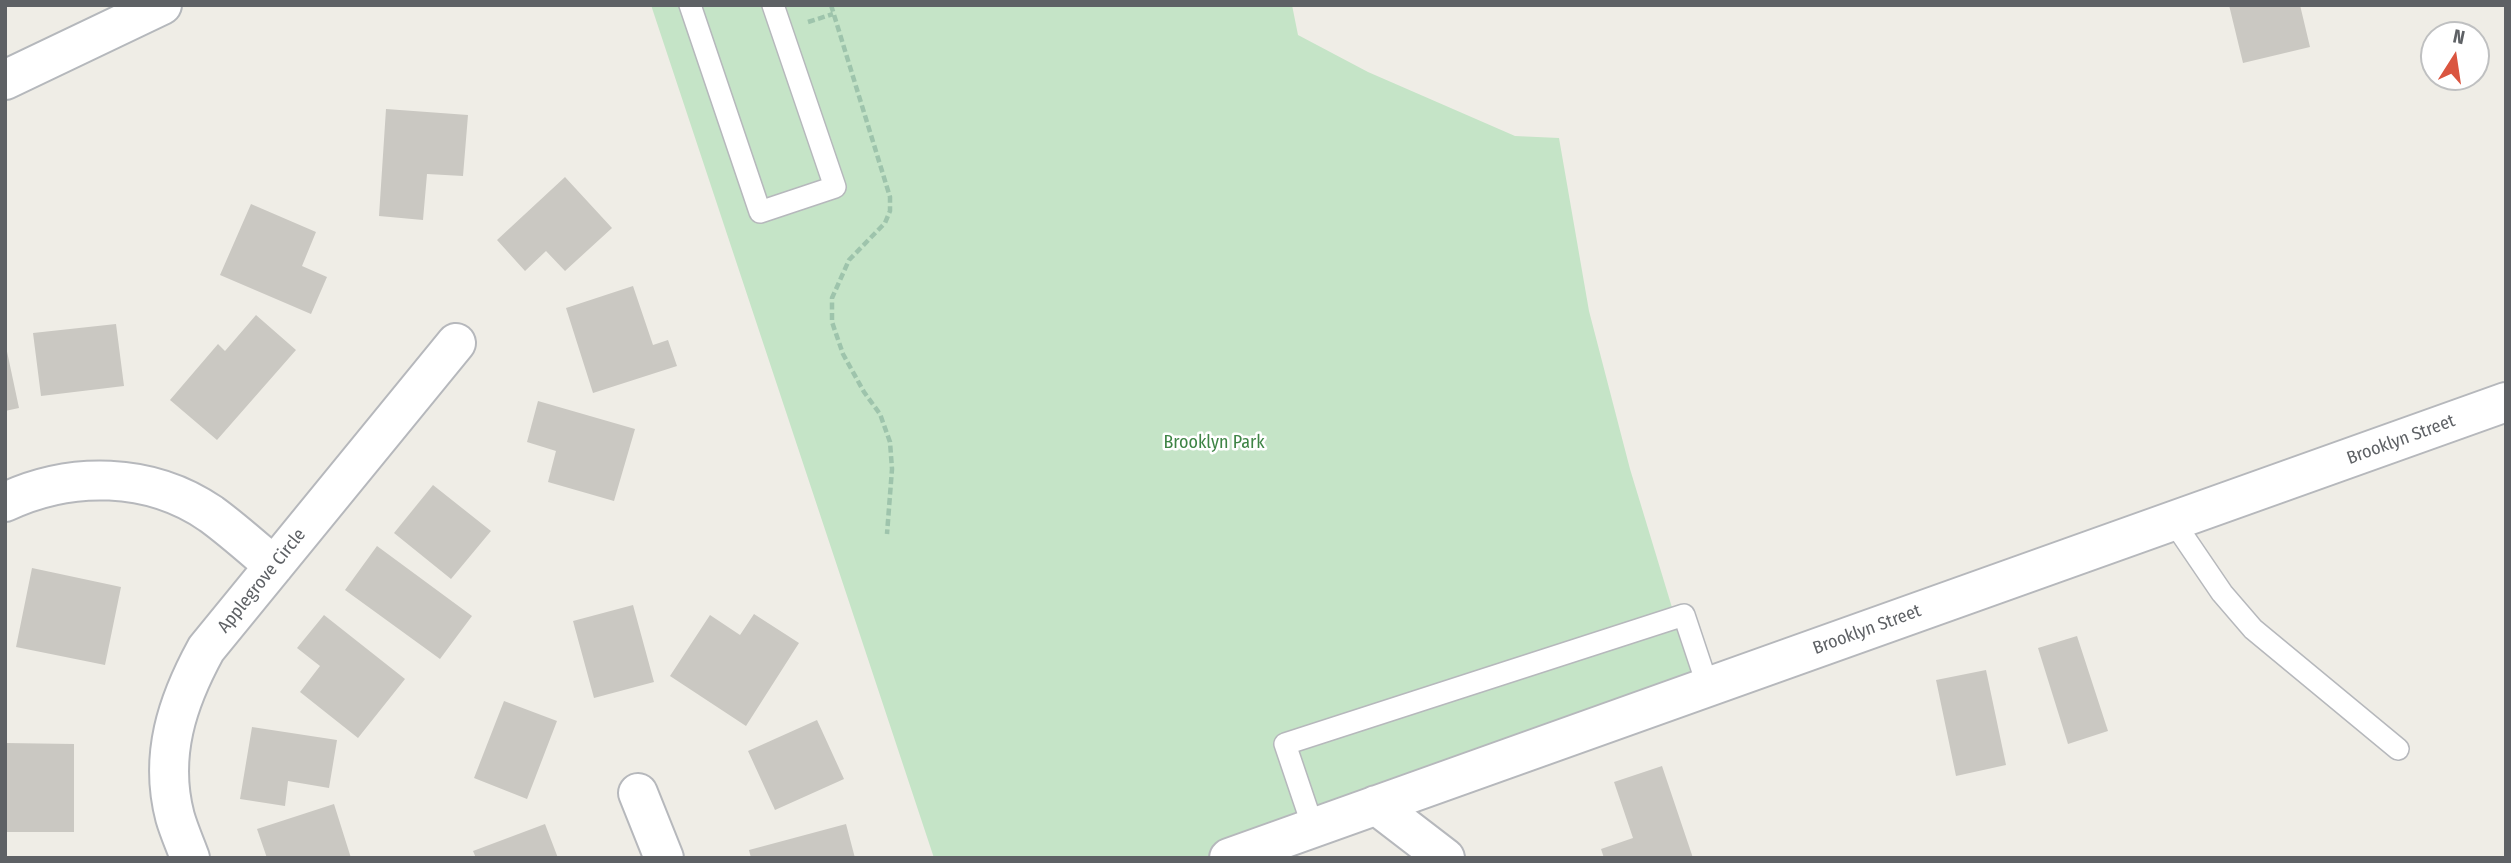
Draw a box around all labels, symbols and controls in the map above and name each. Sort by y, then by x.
north arrow [2420,21,2490,91]
text: N [2451,24,2467,49]
street label: Brooklyn Street [2344,410,2458,470]
park label: Brooklyn Park [1163,432,1265,454]
street label: Applegrove Circle [213,525,311,637]
street label: Brooklyn Street [1810,600,1924,660]

